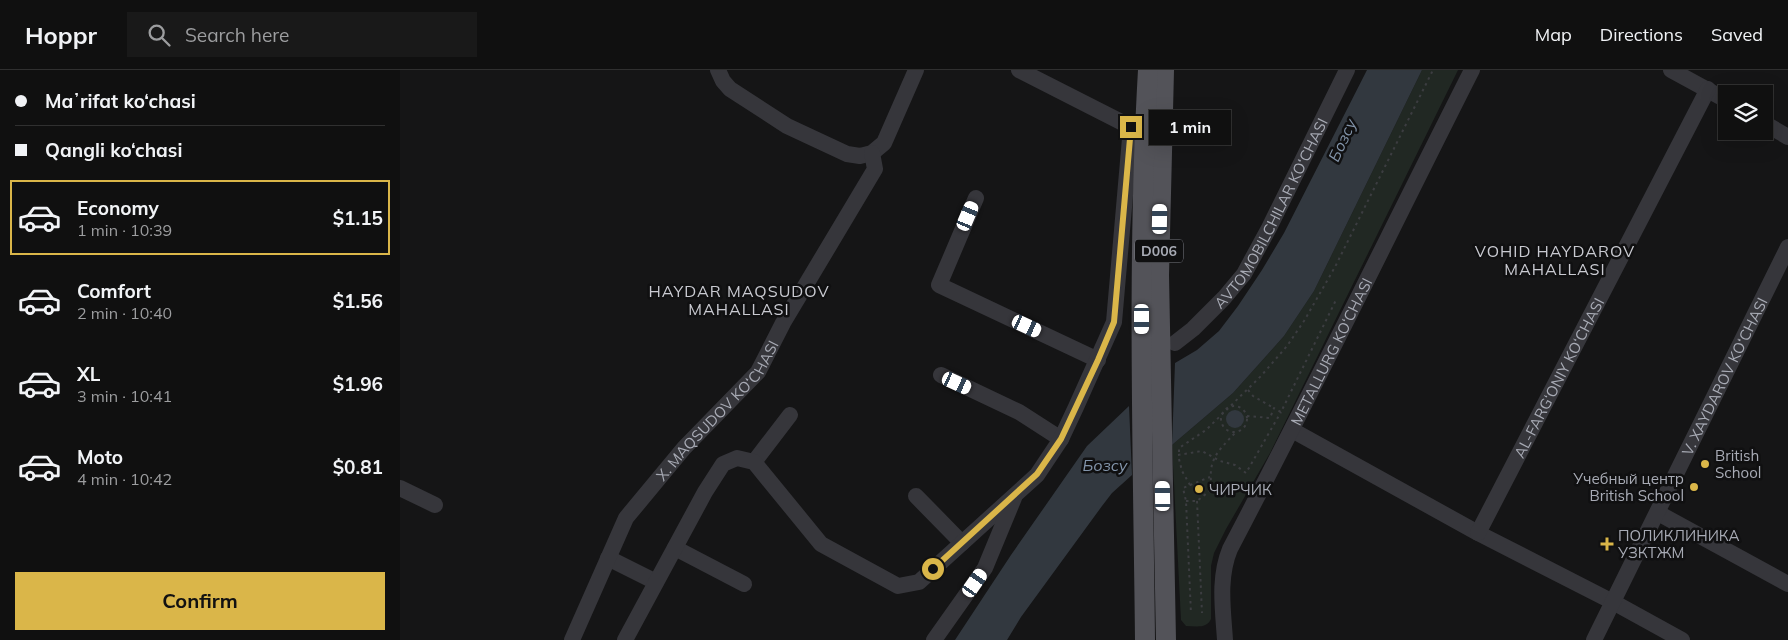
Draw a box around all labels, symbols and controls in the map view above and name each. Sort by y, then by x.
search box [127,12,477,57]
text: Hoppr [25,20,97,50]
icon: search [145,21,173,49]
text: Search here [185,23,289,47]
text: Map [1535,23,1572,46]
text: Directions [1600,23,1683,46]
text: Saved [1711,23,1763,46]
map controls [1718,85,1773,140]
button: layers [1718,85,1773,140]
text: Maʼrifat ko‘chasi [45,89,196,113]
callout: 1 min [1148,110,1231,144]
water label: Бозсу [1323,114,1361,165]
street label: AVTOMOBILCHILAR KO‘CHASI [1210,115,1331,312]
route end [1120,116,1142,138]
text: 1 min [1169,117,1211,137]
text: Qangli ko‘chasi [45,138,182,162]
icon: car [17,195,62,240]
text: Economy [77,196,159,220]
car [955,199,980,233]
car [1152,204,1167,234]
text: $1.15 [333,206,383,230]
text: 1 min · 10:39 [77,220,172,240]
road number: D006 [1135,240,1183,262]
district label: VOHID HAYDAROV MAHALLASI [1475,241,1635,279]
street label: METALLURG KO‘CHASI [1286,275,1376,428]
icon: car [17,278,62,323]
text: Comfort [77,279,151,303]
district label: HAYDAR MAQSUDOV MAHALLASI [648,281,830,319]
text: $1.56 [333,289,383,313]
street label: AL-FARG‘ONIY KO‘CHASI [1509,294,1608,461]
street label: V. XAYDAROV KO‘CHASI [1677,294,1771,459]
text: 2 min · 10:40 [77,303,172,323]
car [1134,304,1149,334]
car [1010,313,1043,339]
street label: X. MAQSUDOV KO‘CHASI [652,337,782,484]
icon: car [17,361,62,406]
text: XL [77,362,100,386]
car [940,370,973,396]
text: $1.96 [333,372,383,396]
text: 3 min · 10:41 [77,386,172,406]
icon: car [17,444,62,489]
text: Moto [77,445,123,469]
place label: British School [1715,446,1761,482]
text: $0.81 [333,455,383,479]
water label: Бозсу [1083,455,1129,475]
marker: British School [1699,458,1711,470]
text: 4 min · 10:42 [77,469,172,489]
place label: Учебный центр British School [1572,469,1684,505]
place label: ЧИРЧИК [1209,480,1272,499]
car [1155,481,1170,511]
marker: Учебный центр British School [1688,481,1700,493]
marker: ЧИРЧИК [1193,483,1205,495]
place label: ПОЛИКЛИНИКА УЗКТЖМ [1617,526,1740,562]
marker: ПОЛИКЛИНИКА УЗКТЖМ [1600,537,1614,551]
route start [922,558,944,580]
car [960,566,989,600]
button: Confirm [15,572,385,630]

